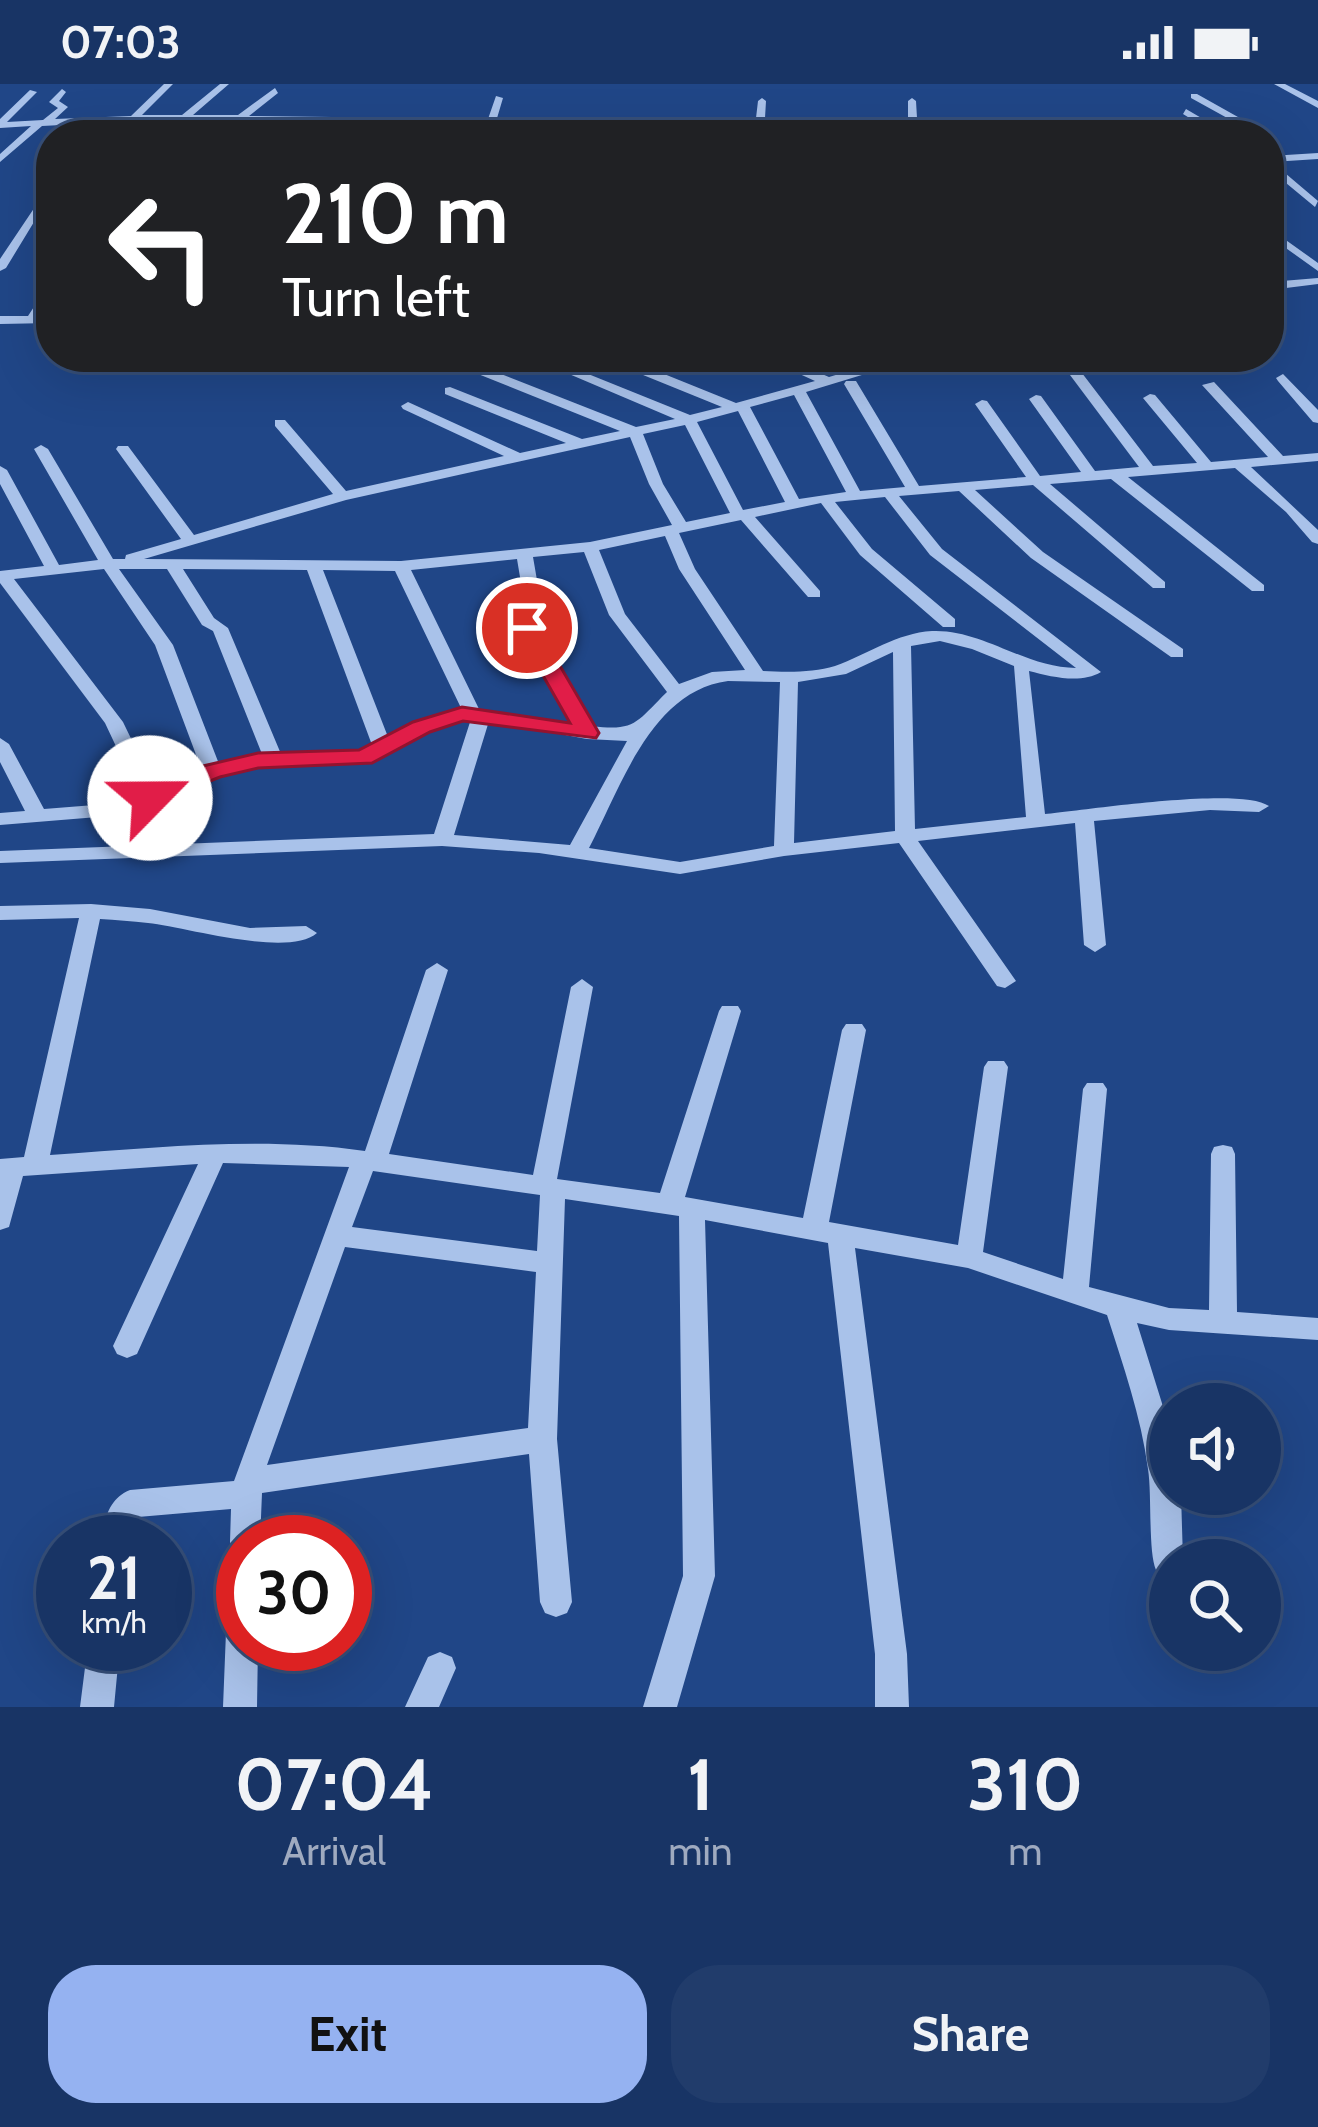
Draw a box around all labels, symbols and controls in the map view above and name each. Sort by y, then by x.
text: 07:03 [60,15,181,69]
text: 210 m [282,162,509,264]
icon: left [84,168,240,324]
text: Turn left [282,264,470,330]
pin [476,577,578,679]
icon: arrive [494,595,560,661]
position arrow [87,735,213,861]
map controls [1149,1383,1281,1671]
button: sound [1149,1383,1281,1515]
speed limit sign: 30 [216,1515,372,1671]
button: search [1149,1539,1281,1671]
text: 21 [87,1541,141,1614]
text: km/h [81,1604,147,1641]
text: 07:04 [235,1741,434,1828]
text: 1 [687,1741,714,1828]
text: 310 [967,1741,1083,1828]
text: Arrival [282,1827,386,1875]
text: min [668,1827,733,1875]
text: m [1008,1827,1042,1875]
button: Exit [48,1965,647,2103]
button: Share [671,1965,1270,2103]

